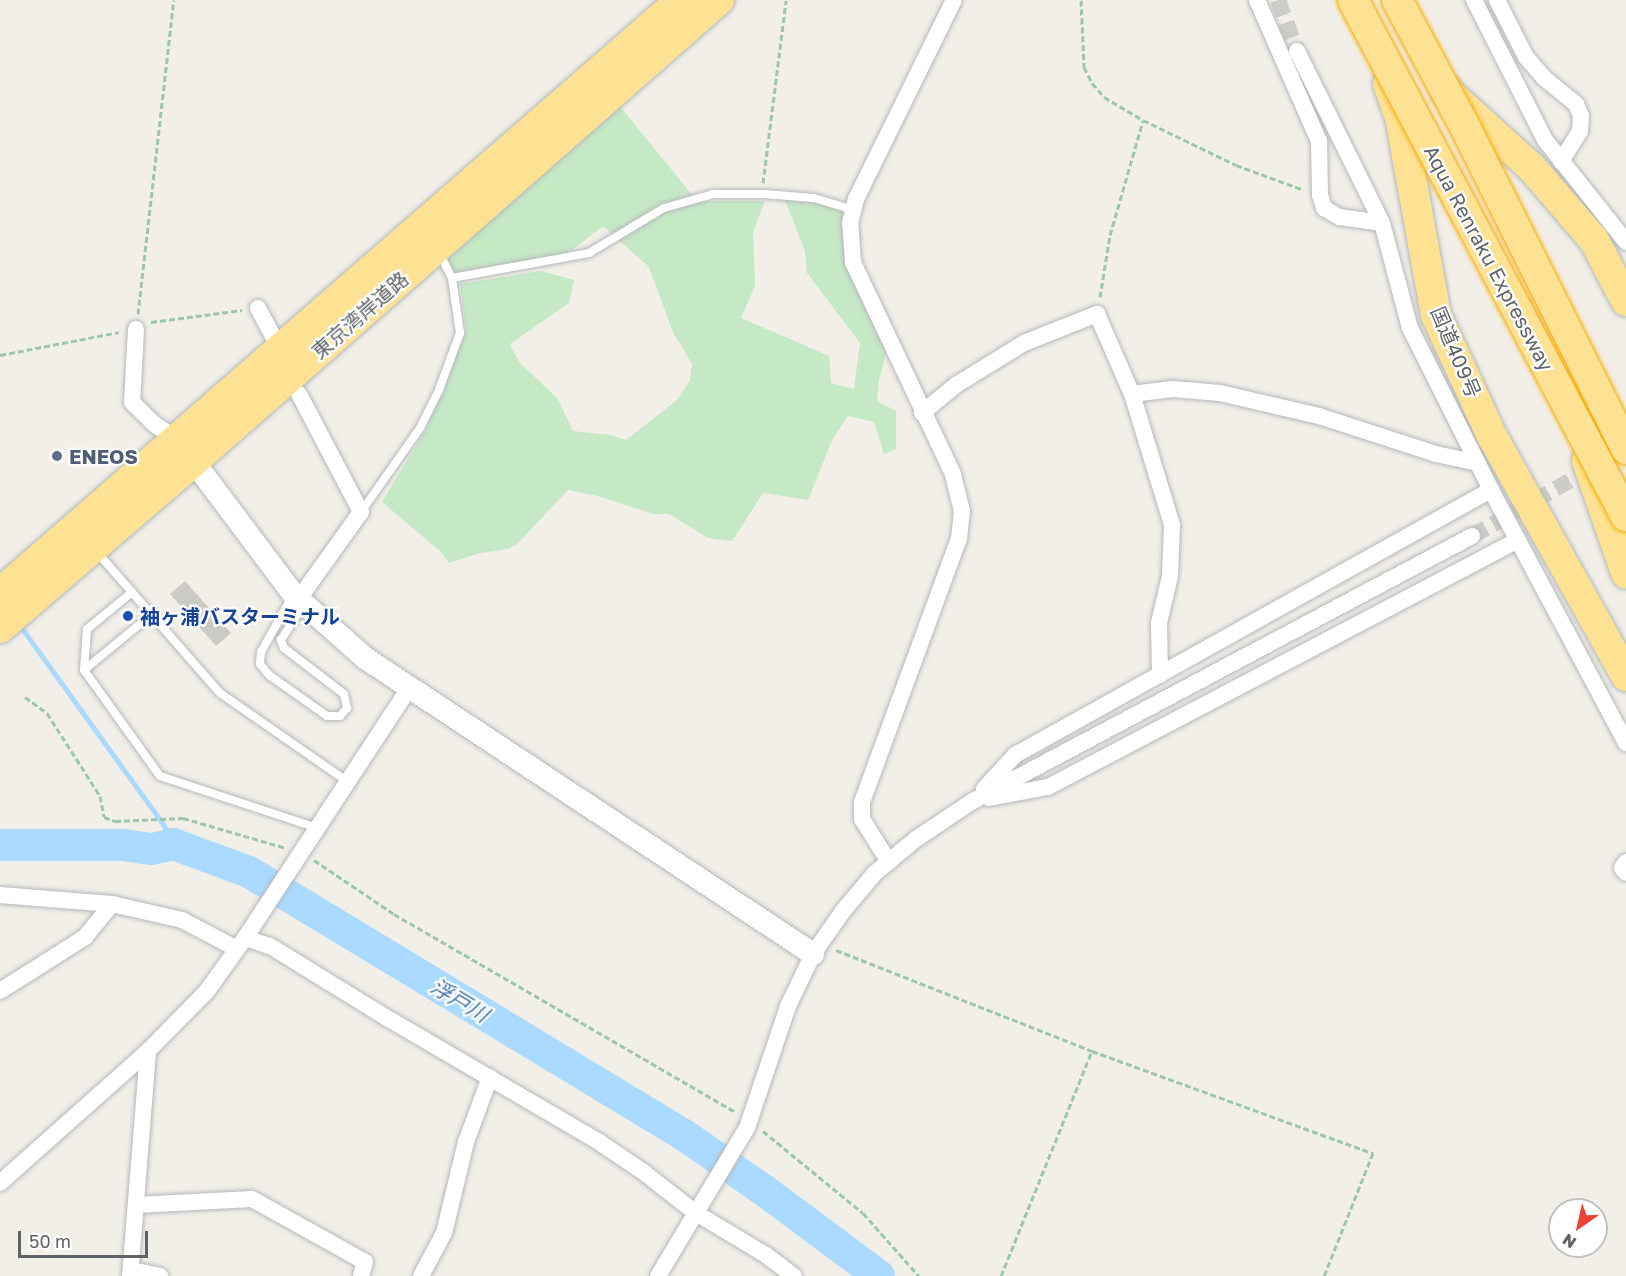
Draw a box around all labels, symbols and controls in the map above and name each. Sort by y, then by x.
street label: Aqua Renraku Expressway [1419,141,1559,375]
street label: 東京湾岸道路 [307,267,413,363]
street label: 国道409号 [1426,303,1486,401]
place label: ENEOS [69,444,138,468]
marker: ENEOS [50,449,64,463]
place label: 袖ヶ浦バスターミナル [140,604,340,628]
marker: 袖ヶ浦バスターミナル [121,609,135,623]
water label: 浮戸川 [427,973,493,1027]
north arrow [1548,1198,1608,1258]
scale bar [21,1219,152,1257]
text: 50 m [29,1230,71,1252]
text: N [1558,1230,1580,1253]

